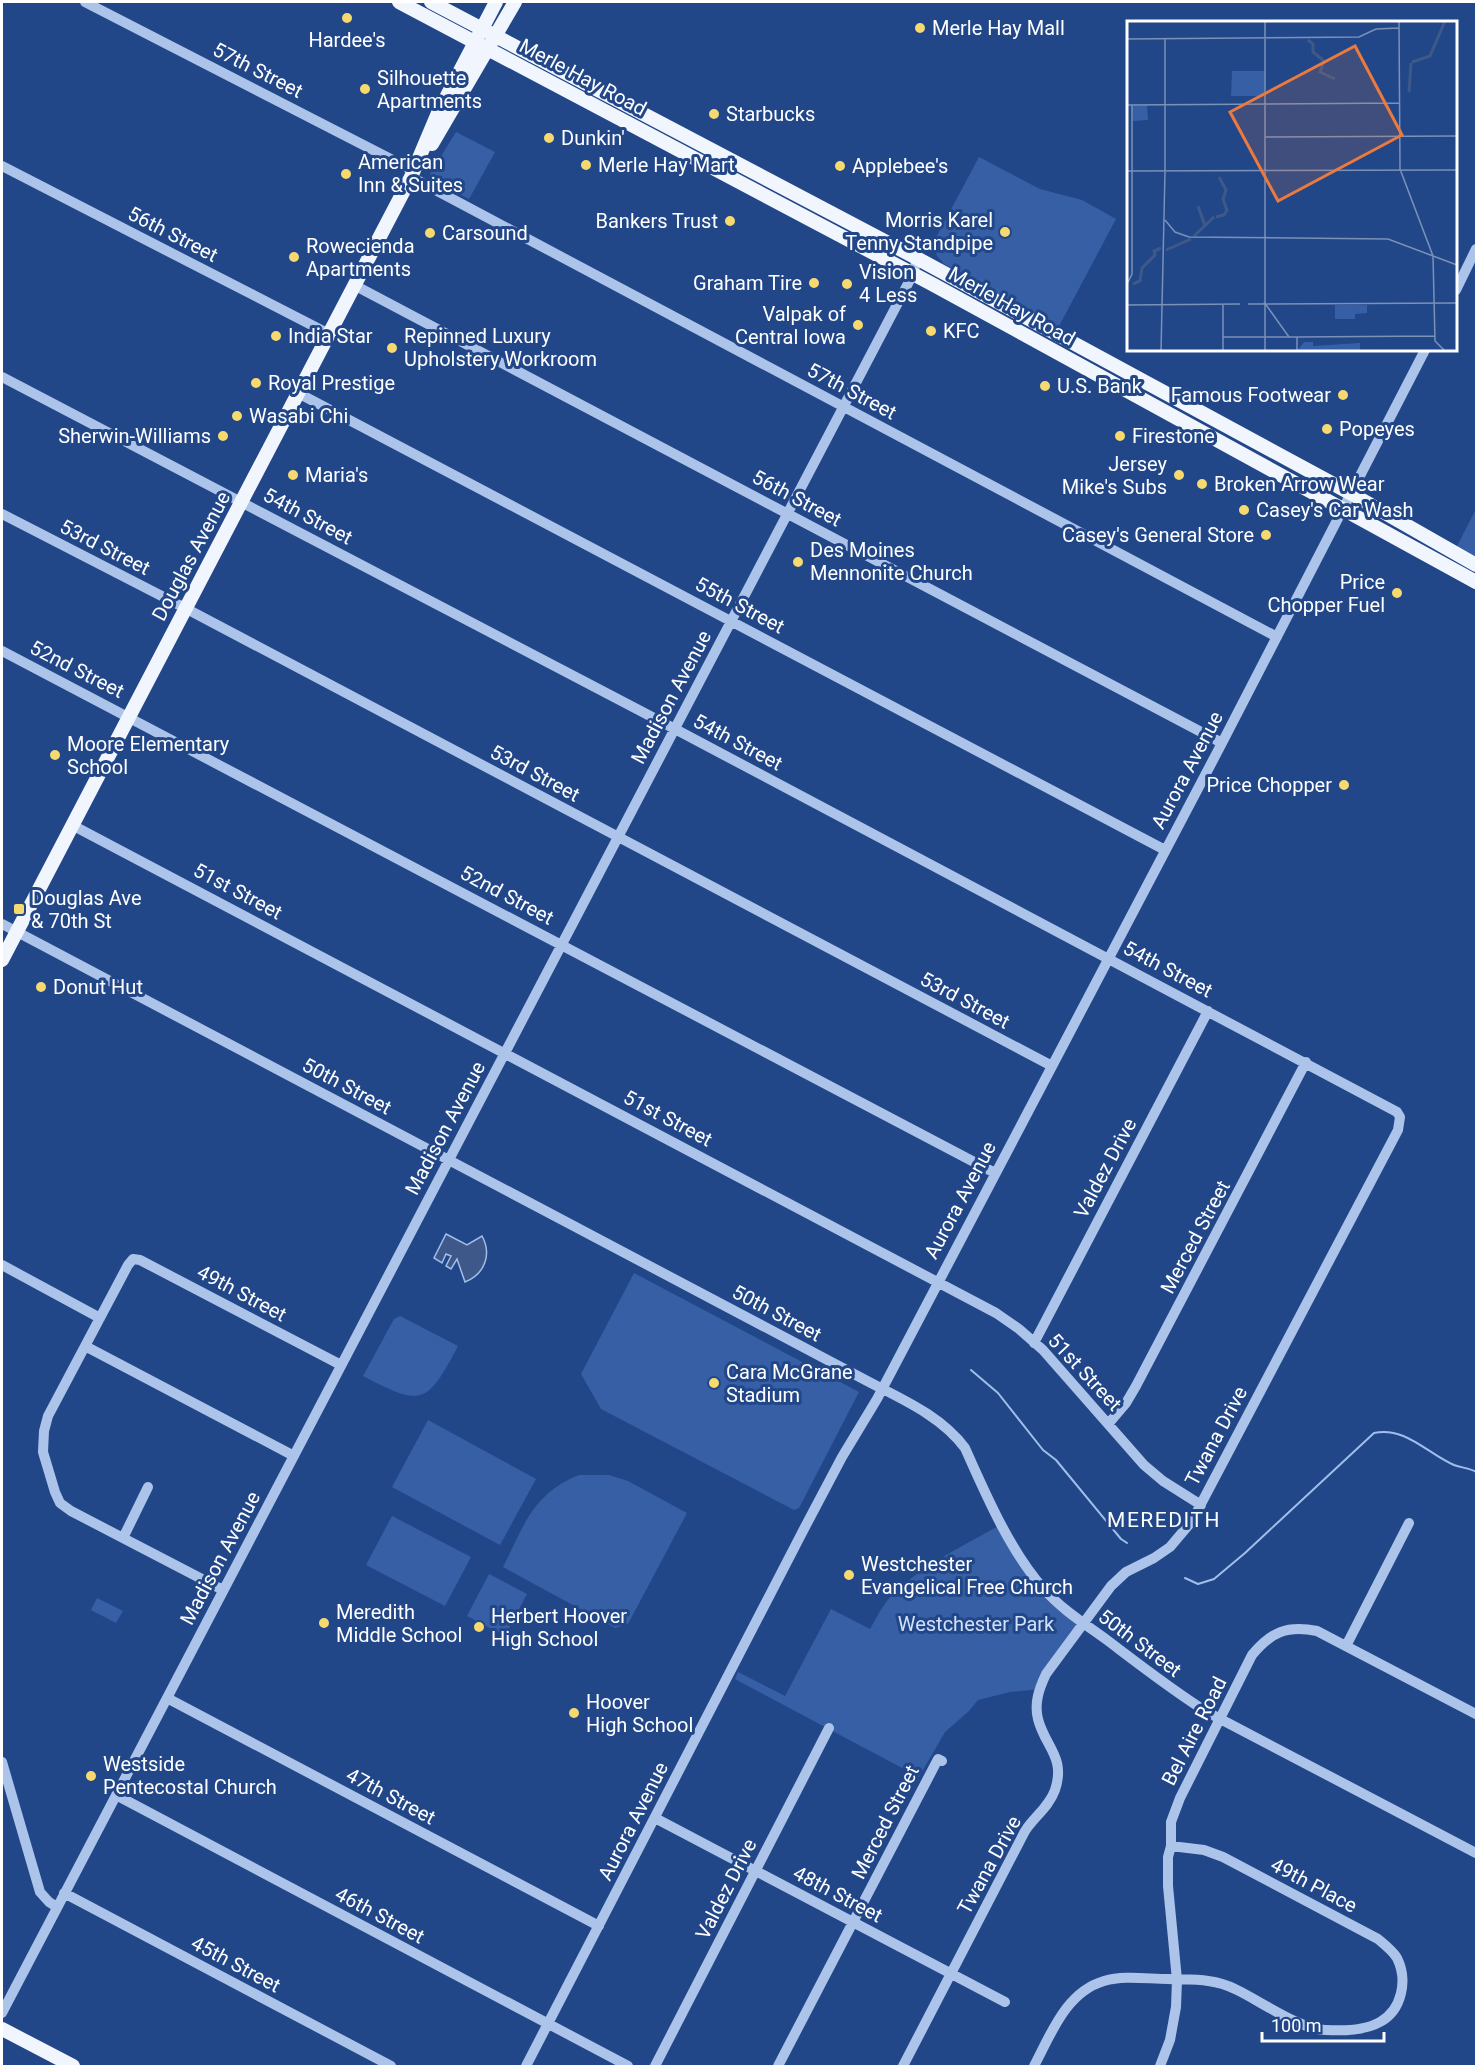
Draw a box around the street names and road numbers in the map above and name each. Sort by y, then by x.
street label: Merle Hay Road [515,33,651,121]
street label: 57th Street [209,37,307,103]
street label: 56th Street [124,201,222,267]
street label: Merle Hay Road [945,261,1079,351]
street label: 57th Street [803,357,901,425]
street label: 56th Street [748,464,846,532]
street label: 54th Street [259,482,357,550]
street label: Douglas Avenue [147,487,235,625]
street label: 53rd Street [56,514,154,580]
street label: 55th Street [691,571,789,639]
street label: Madison Avenue [626,626,716,768]
street label: 52nd Street [26,635,128,703]
street label: Aurora Avenue [1146,707,1228,833]
street label: 54th Street [689,708,787,776]
street label: 53rd Street [486,739,584,807]
street label: 51st Street [190,858,286,924]
street label: 52nd Street [456,860,558,930]
street label: 54th Street [1119,935,1217,1003]
street label: 53rd Street [916,966,1014,1034]
street label: 50th Street [298,1052,396,1120]
street label: Madison Avenue [400,1057,490,1199]
street label: 51st Street [620,1085,716,1151]
street label: Valdez Drive [1069,1114,1141,1222]
street label: Aurora Avenue [919,1137,1001,1263]
street label: Merced Street [1155,1176,1235,1298]
street label: 49th Street [193,1259,291,1327]
street label: 50th Street [728,1279,826,1347]
street label: 51st Street [1043,1328,1127,1416]
street label: Twana Drive [1180,1382,1252,1490]
street label: Madison Avenue [175,1487,265,1629]
street label: 50th Street [1094,1604,1186,1682]
street label: Bel Aire Road [1156,1673,1232,1789]
street label: Aurora Avenue [593,1758,673,1884]
street label: Merced Street [846,1761,924,1883]
street label: 47th Street [342,1762,440,1830]
street label: Twana Drive [952,1811,1026,1919]
street label: Valdez Drive [690,1835,762,1943]
street label: 49th Place [1267,1852,1361,1918]
street label: 48th Street [789,1860,887,1928]
street label: 46th Street [331,1881,429,1949]
street label: 45th Street [187,1930,285,1998]

